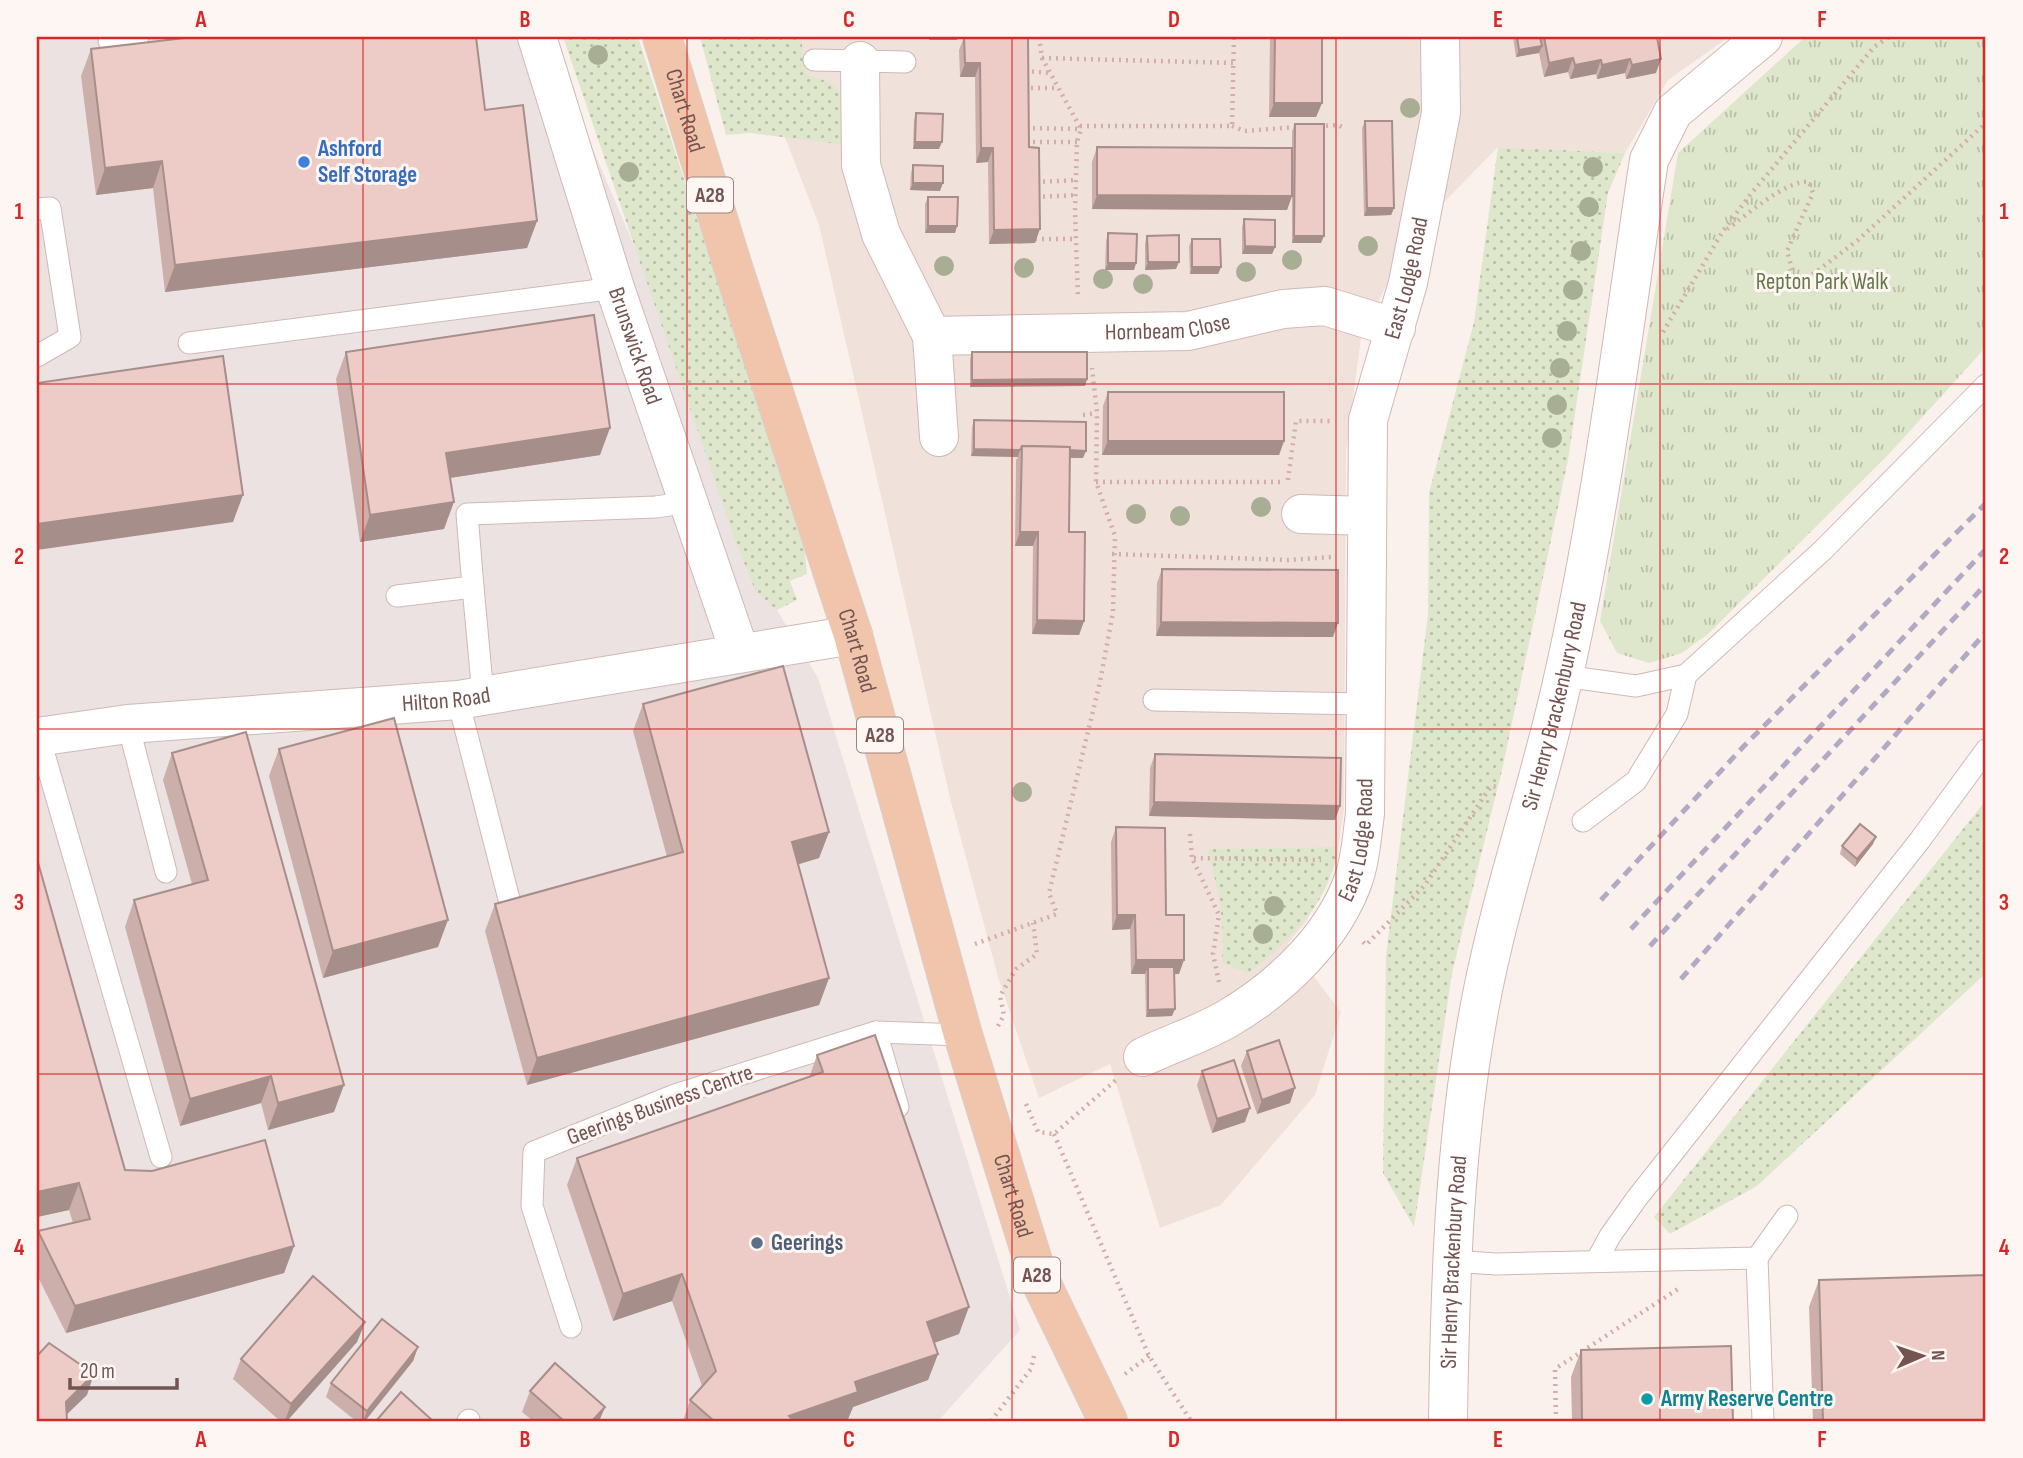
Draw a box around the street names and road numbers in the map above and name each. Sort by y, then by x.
street label: Chart Road [659,65,711,156]
road number: A28 [687,178,733,212]
street label: East Lodge Road [1378,215,1434,342]
street label: Brunswick Road [602,284,668,408]
street label: Hornbeam Close [1105,308,1233,347]
street label: Sir Henry Brackenbury Road [1516,599,1593,813]
street label: Chart Road [831,605,882,696]
street label: Hilton Road [401,681,492,718]
road number: A28 [857,718,903,752]
street label: East Lodge Road [1332,778,1379,906]
street label: Geerings Business Centre [563,1058,757,1152]
street label: Chart Road [987,1151,1039,1241]
street label: Sir Henry Brackenbury Road [1435,1154,1473,1369]
road number: A28 [1014,1258,1060,1292]

